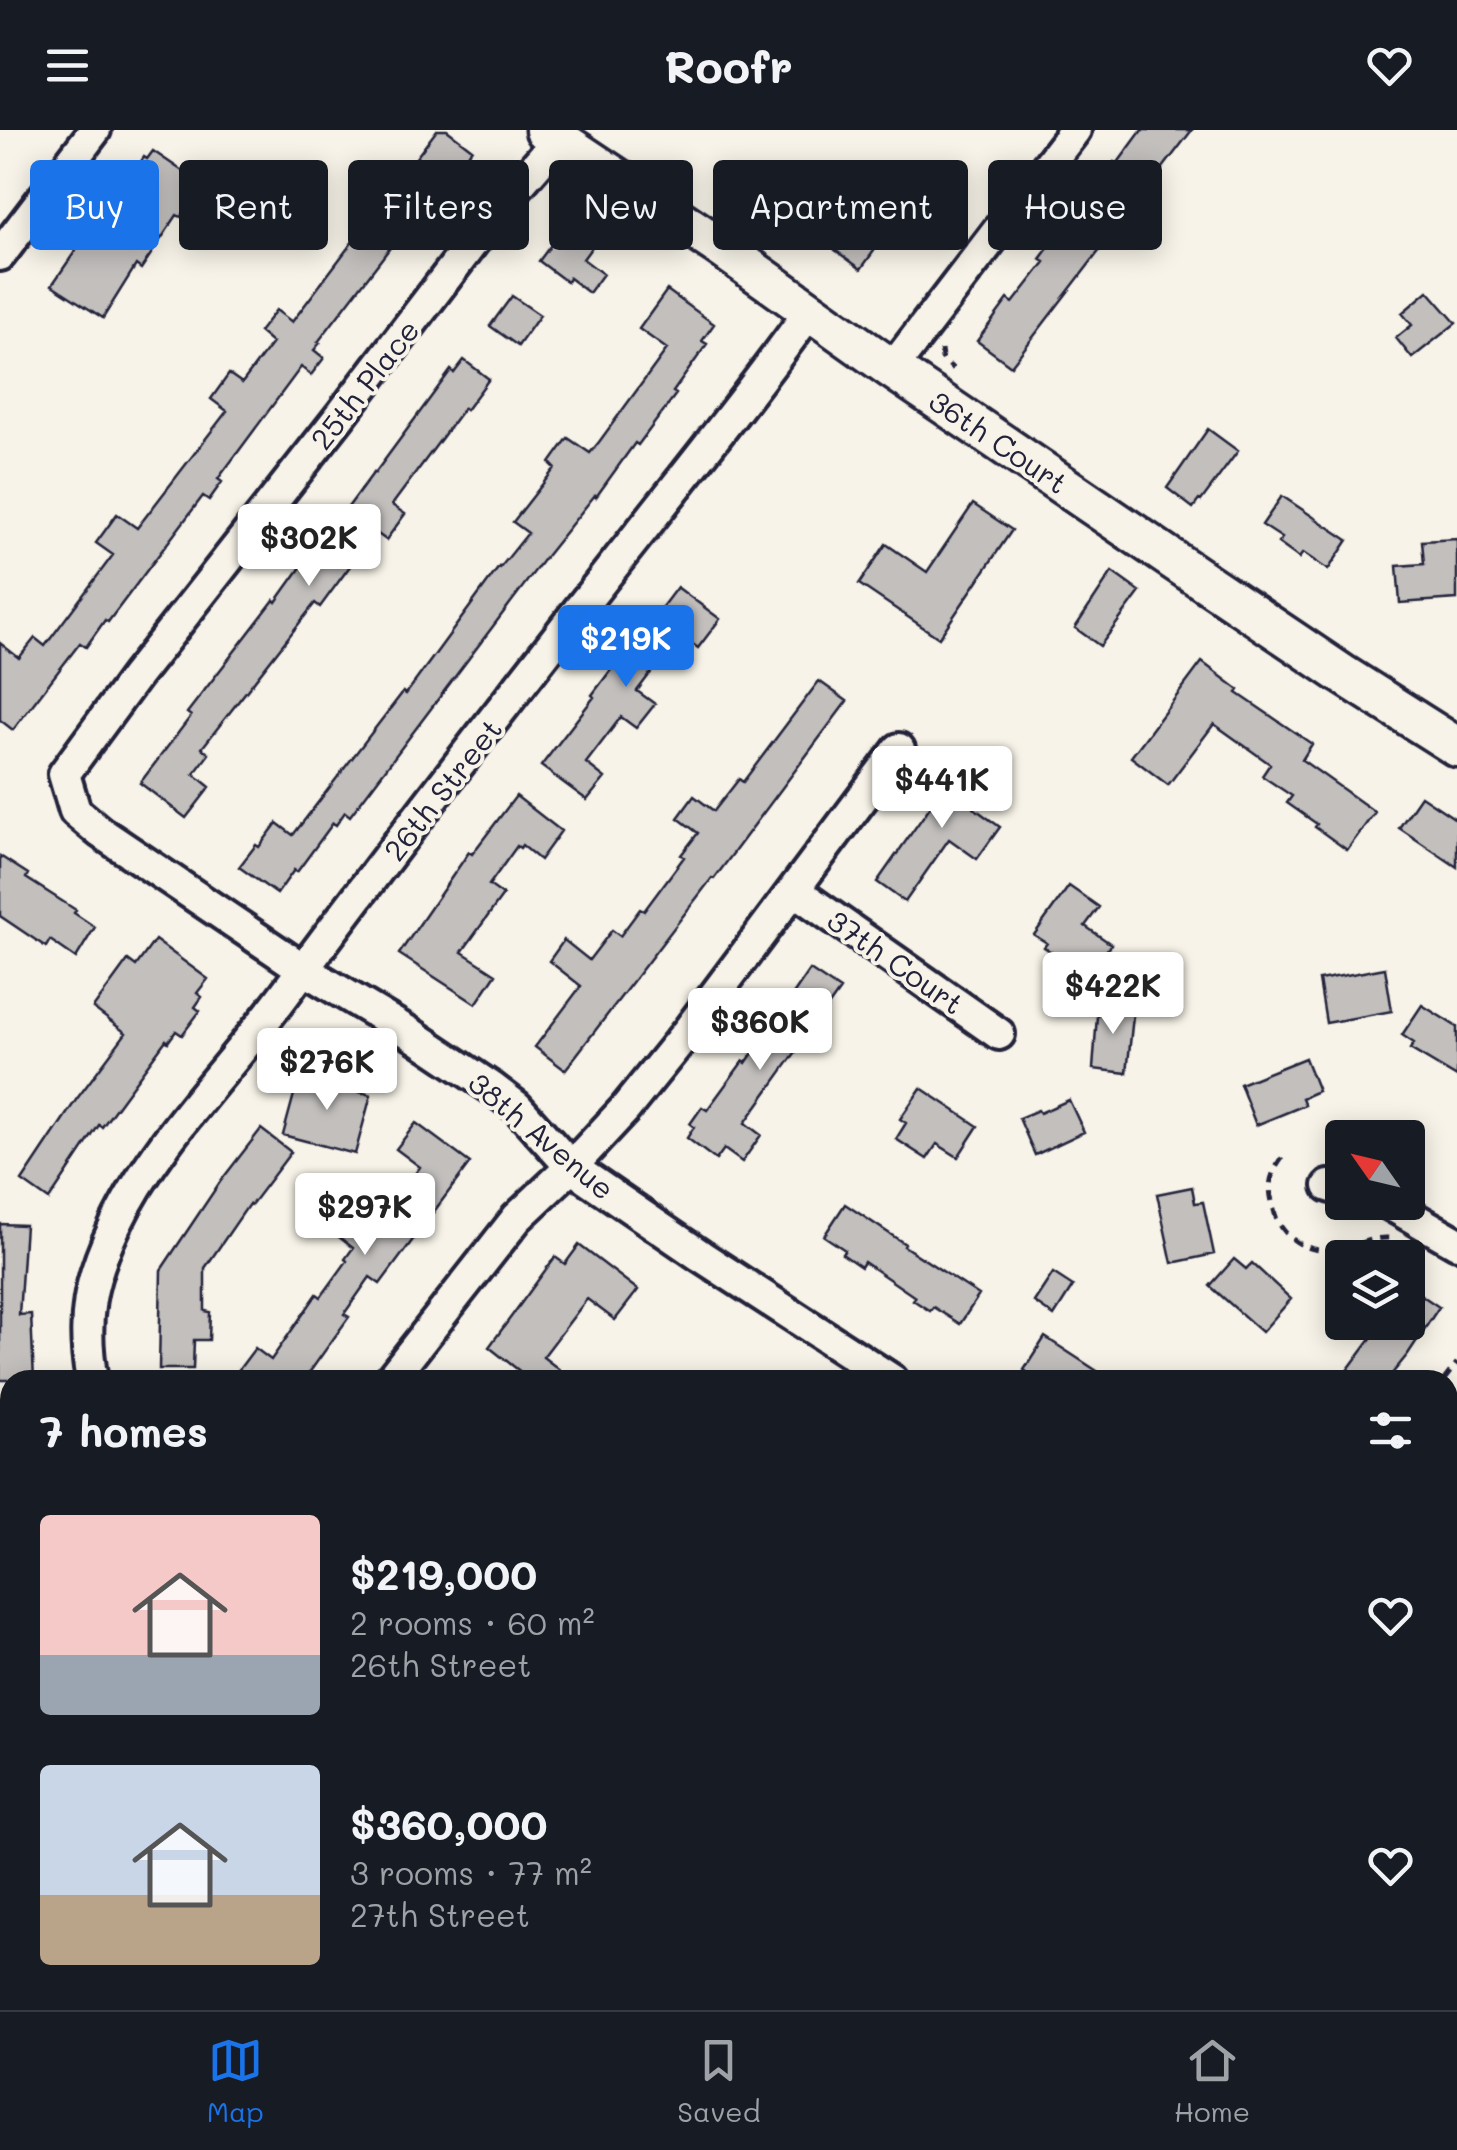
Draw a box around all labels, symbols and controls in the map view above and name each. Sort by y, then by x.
text: Roofr [664,36,793,94]
icon: menu [40,38,95,93]
icon: heart [1362,38,1417,93]
chip: Buy [30,160,159,250]
chip: Rent [179,160,328,250]
chip: Filters [348,160,529,250]
chip: New [549,160,693,250]
chip: Apartment [713,160,968,250]
chip: House [988,160,1162,250]
street label: 25th Place [301,311,427,457]
street label: 36th Court [922,380,1076,502]
pin: $302K [239,504,379,589]
text: $302K [260,515,358,557]
pin: $219K [556,605,696,690]
text: $219K [580,616,672,658]
street label: 26th Street [374,710,510,868]
pin: $441K [872,746,1012,831]
text: $441K [894,757,990,799]
street label: 37th Court [820,899,972,1023]
pin: $422K [1043,952,1183,1037]
text: $422K [1065,963,1161,1005]
pin: $360K [690,988,830,1073]
text: $360K [710,999,810,1041]
pin: $276K [257,1028,397,1113]
text: $276K [279,1039,375,1081]
street label: 38th Avenue [460,1062,624,1208]
north arrow [1325,1120,1425,1220]
map controls [1325,1120,1425,1340]
pin: $297K [295,1173,435,1258]
text: $297K [317,1184,413,1226]
button: layers [1325,1240,1425,1340]
text: 7 homes [40,1403,208,1458]
icon: filters [1363,1403,1418,1458]
text: $219,000 [350,1546,537,1601]
icon: home [120,1555,240,1675]
icon: heart [1363,1588,1418,1643]
text: 2 rooms · 60 m² [350,1601,594,1643]
text: 26th Street [350,1643,531,1685]
text: $360,000 [350,1796,547,1851]
icon: home [120,1805,240,1925]
icon: heart [1363,1838,1418,1893]
text: 3 rooms · 77 m² [350,1851,592,1893]
text: 27th Street [350,1893,530,1935]
tab: Map [207,2033,264,2129]
tab: Saved [677,2033,760,2129]
tab: Home [1174,2033,1250,2129]

